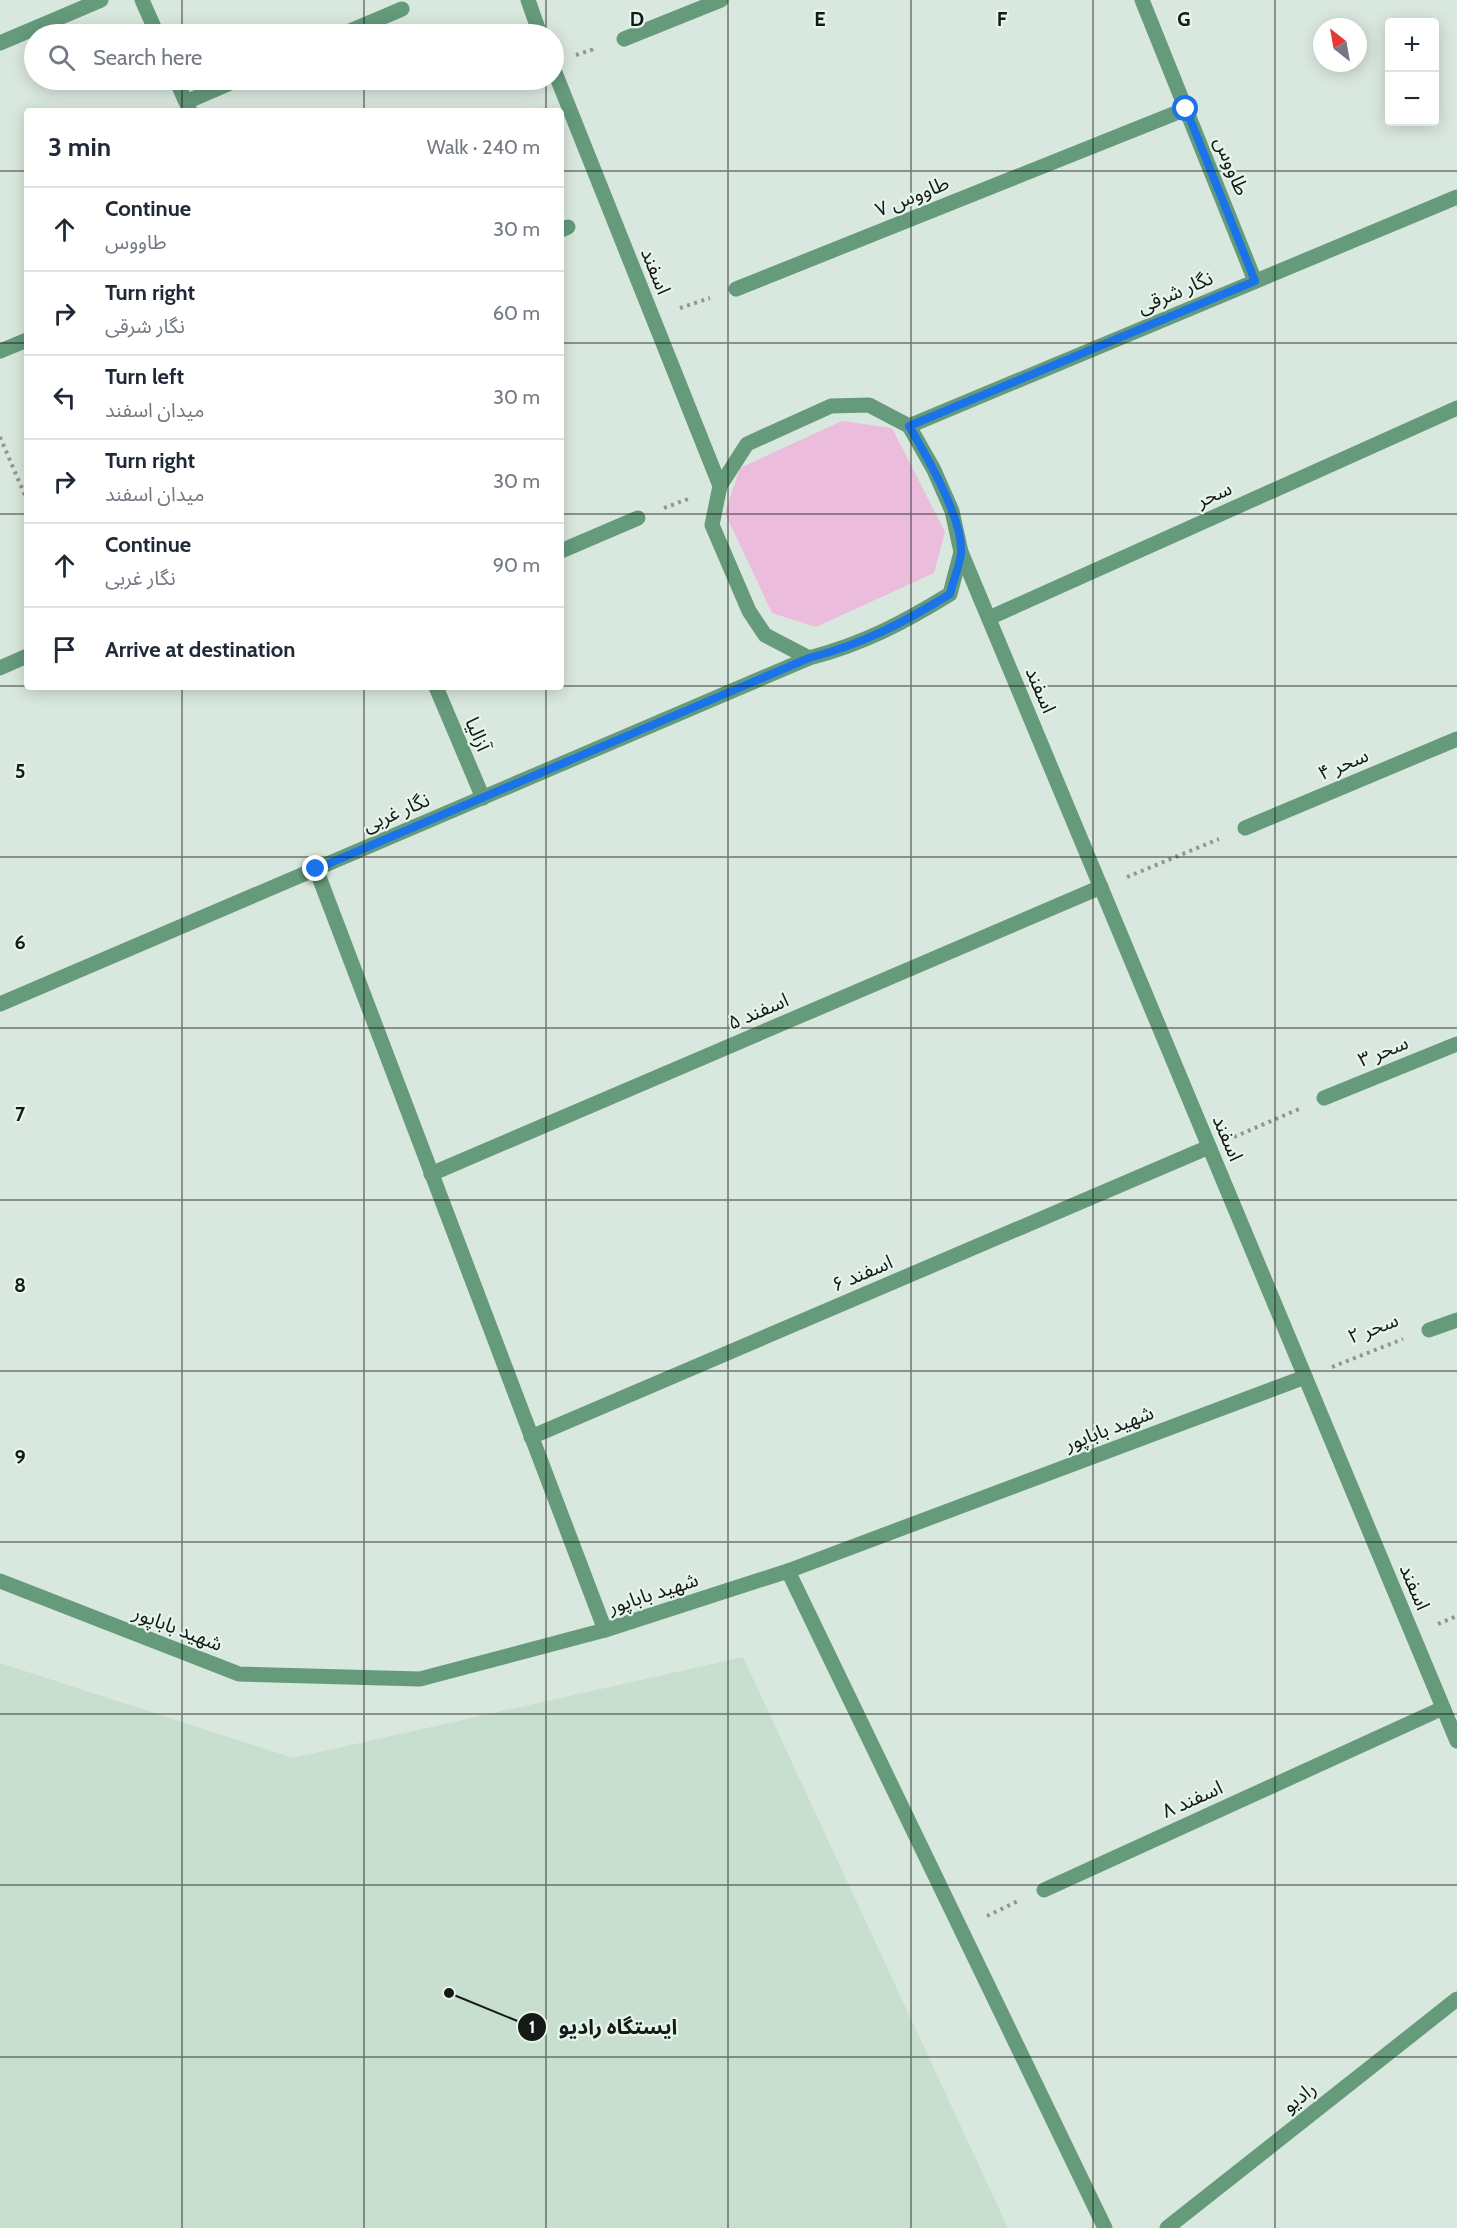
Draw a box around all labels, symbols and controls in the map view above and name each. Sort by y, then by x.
text: D [630,7,644,31]
text: E [814,7,826,31]
text: F [997,7,1008,31]
text: G [1177,7,1191,31]
north arrow [1313,18,1367,72]
map controls [1385,18,1439,126]
button: + [1385,18,1439,72]
search box [24,24,564,90]
icon: search [45,41,78,74]
text: Search here [93,44,202,71]
button: − [1385,72,1439,126]
route start [1172,95,1198,121]
text: 3 min [48,131,111,163]
street label: طاووس [1209,133,1255,199]
text: Walk · 240 m [427,135,540,159]
street label: طاووس ۷ [872,170,952,222]
text: Continue [105,195,191,222]
icon: ahead [48,213,81,246]
text: 30 m [493,217,540,241]
text: طاووس [105,230,166,254]
street label: اسفند [636,244,676,298]
street label: نگار شرقی [1134,265,1216,319]
text: Turn right [105,279,195,306]
icon: right [48,297,81,330]
text: 60 m [493,301,540,325]
text: نگار شرقی [105,314,185,338]
text: Turn left [105,363,184,390]
icon: left [48,381,81,414]
text: 30 m [493,385,540,409]
text: میدان اسفند [105,398,204,422]
text: Turn right [105,447,195,474]
icon: right [48,465,81,498]
text: 30 m [493,469,540,493]
street label: سحر [1192,476,1235,513]
text: میدان اسفند [105,482,204,506]
text: Continue [105,531,191,558]
icon: ahead [48,549,81,582]
text: 90 m [493,553,540,577]
text: نگار غربی [105,566,176,590]
icon: arrive [48,633,81,666]
text: Arrive at destination [105,636,295,663]
street label: اسفند [1021,663,1061,717]
street label: آزالیا [460,713,496,756]
street label: سحر ۴ [1314,743,1372,785]
text: 5 [15,759,25,783]
street label: نگار غربی [359,787,433,837]
route end [302,855,328,881]
text: 6 [14,930,26,954]
street label: اسفند ۵ [724,987,792,1035]
street label: سحر ۳ [1354,1030,1412,1072]
text: 7 [15,1102,26,1126]
street label: اسفند [1208,1111,1248,1165]
street label: اسفند ۶ [828,1249,896,1297]
text: 8 [14,1273,26,1297]
street label: سحر ۲ [1344,1307,1402,1349]
street label: شهید باباپور [1060,1400,1157,1457]
text: 9 [14,1445,26,1469]
street label: اسفند [1395,1560,1435,1614]
street label: شهید باباپور [604,1567,702,1620]
street label: شهید باباپور [129,1600,226,1657]
street label: اسفند ۸ [1158,1775,1226,1823]
callout: ایستگاه رادیو [517,2007,689,2046]
text: ایستگاه رادیو [559,2014,677,2039]
text: 1 [529,2016,535,2038]
street label: رادیو [1277,2076,1321,2118]

